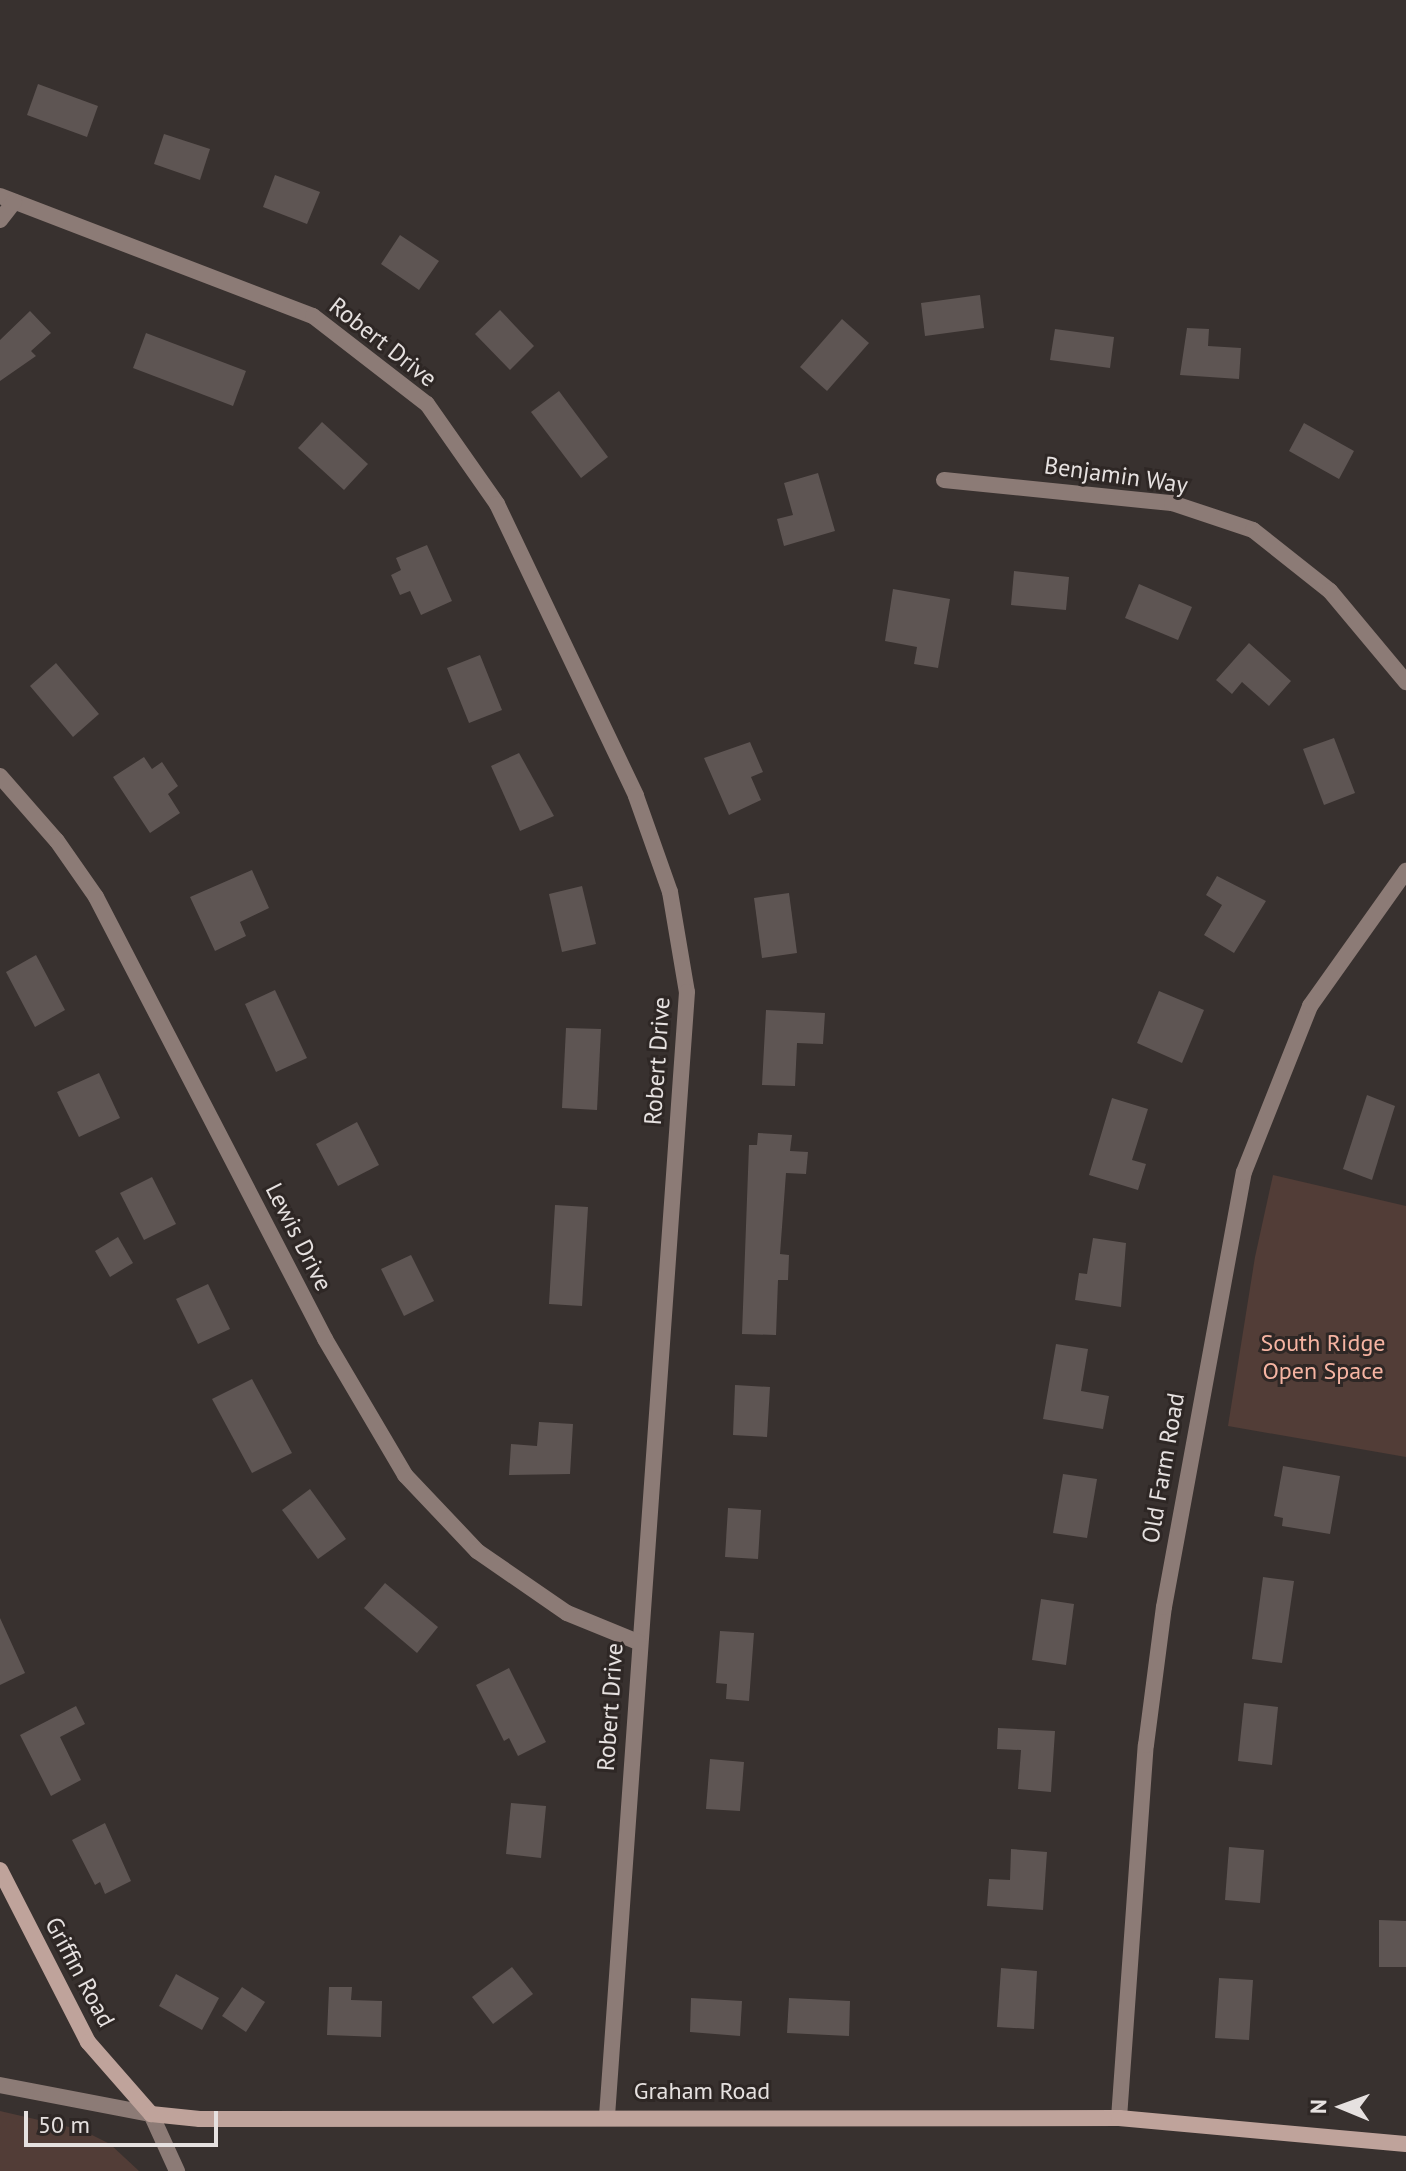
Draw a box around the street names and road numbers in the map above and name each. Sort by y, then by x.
street label: Robert Drive [324,291,442,393]
street label: Benjamin Way [1042,451,1190,499]
street label: Robert Drive [638,996,676,1126]
street label: Lewis Drive [260,1178,338,1296]
street label: Old Farm Road [1136,1391,1190,1545]
street label: Robert Drive [591,1642,629,1772]
street label: Griffin Road [39,1912,121,2032]
street label: Graham Road [634,2077,770,2105]

